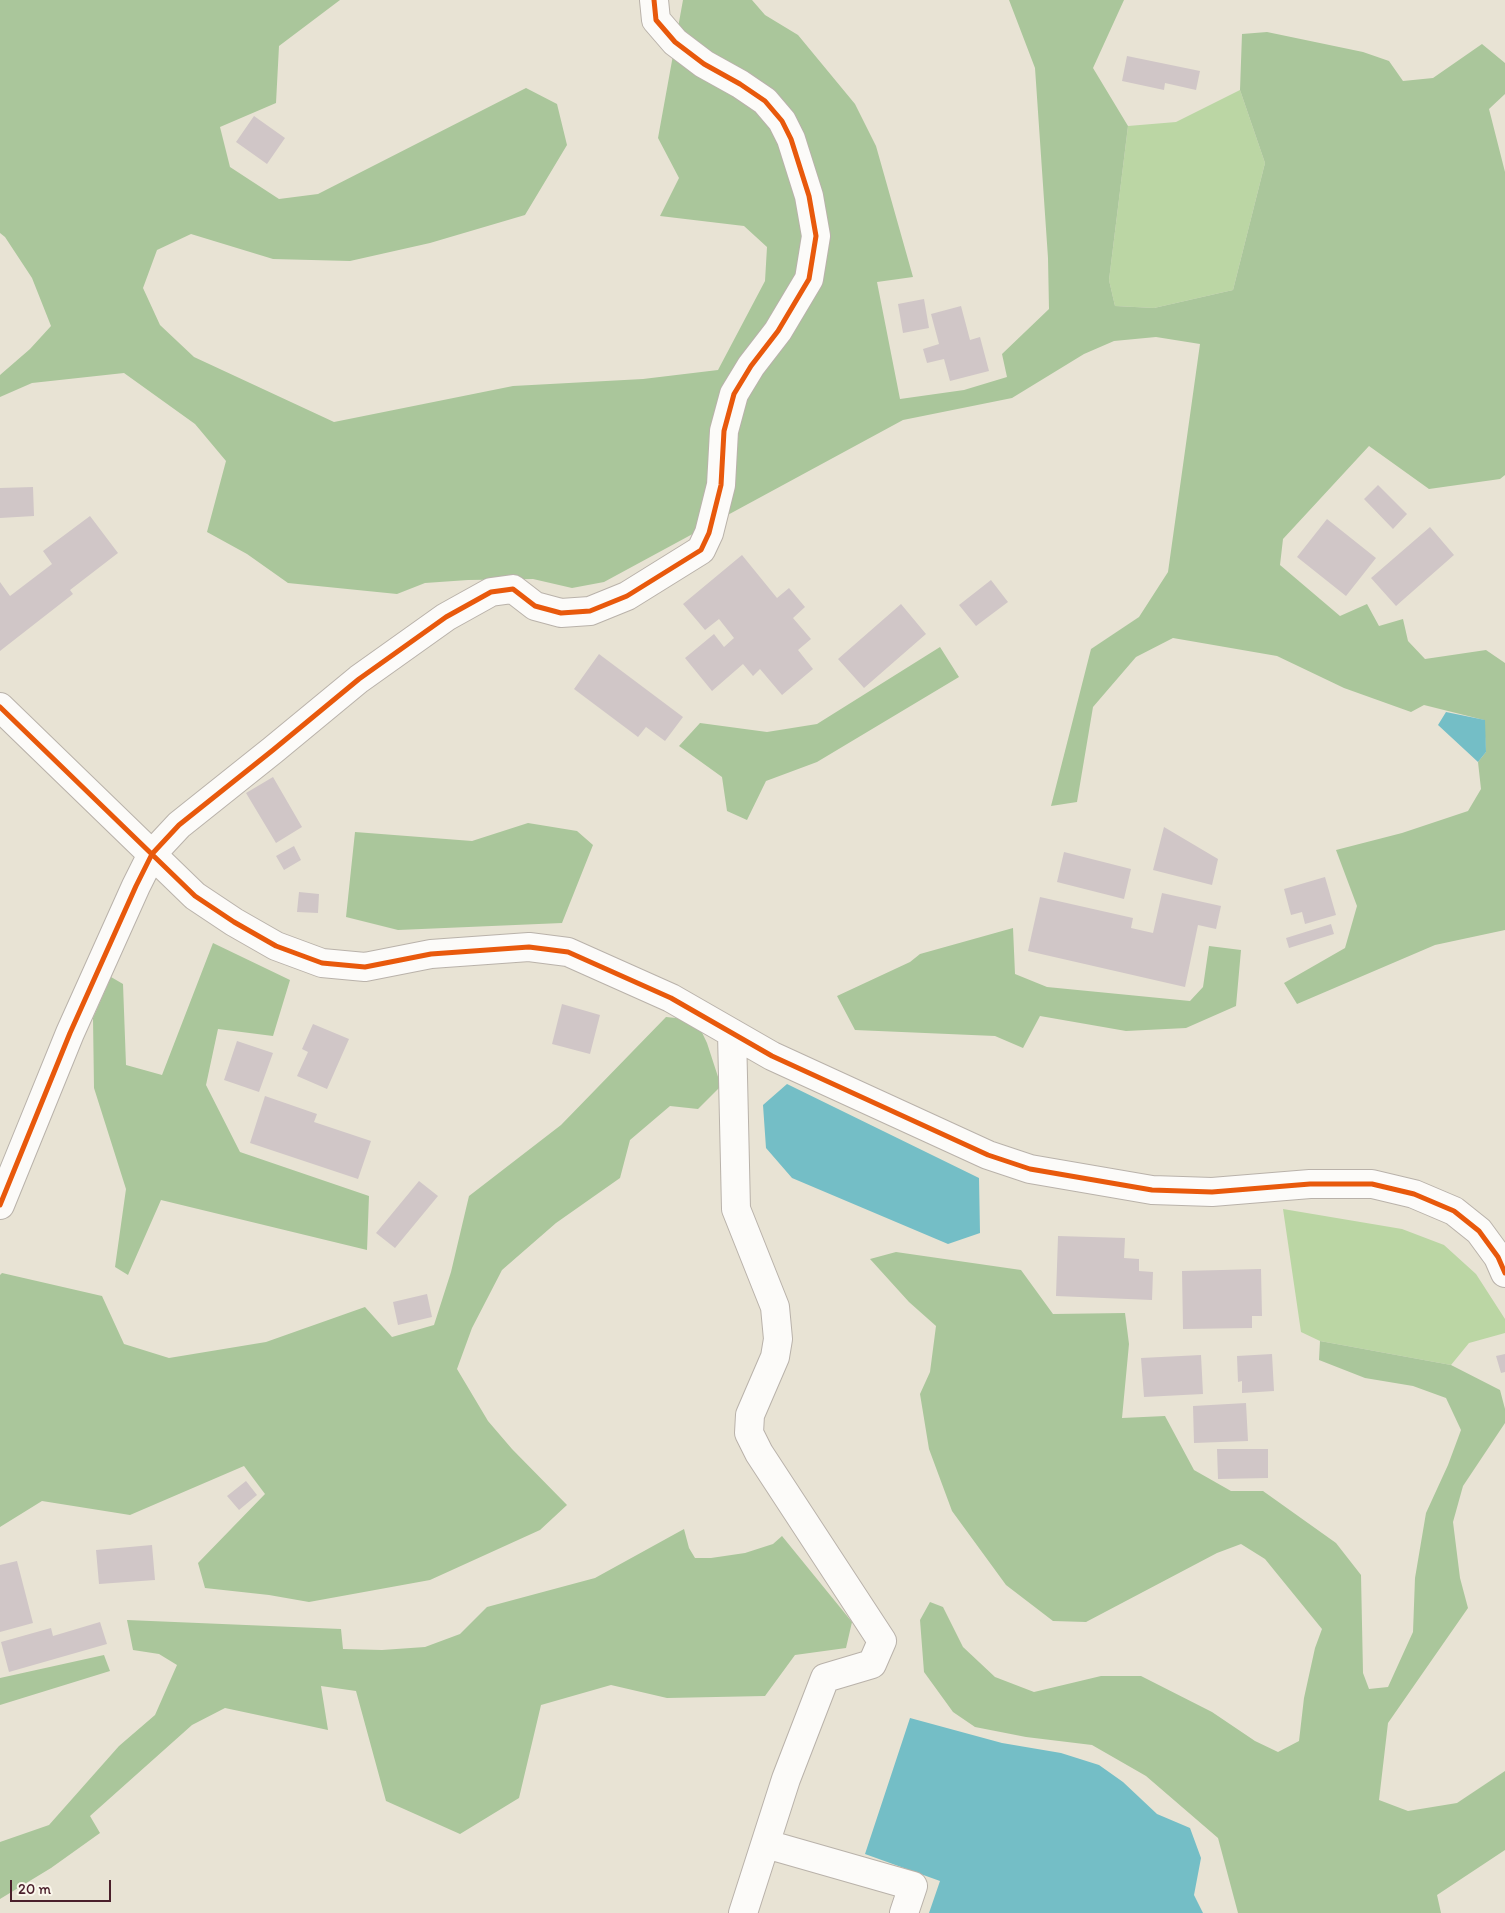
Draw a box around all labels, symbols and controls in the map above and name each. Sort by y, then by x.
scale bar [12,1870,114,1902]
text: 20 m [18,1880,51,1898]

